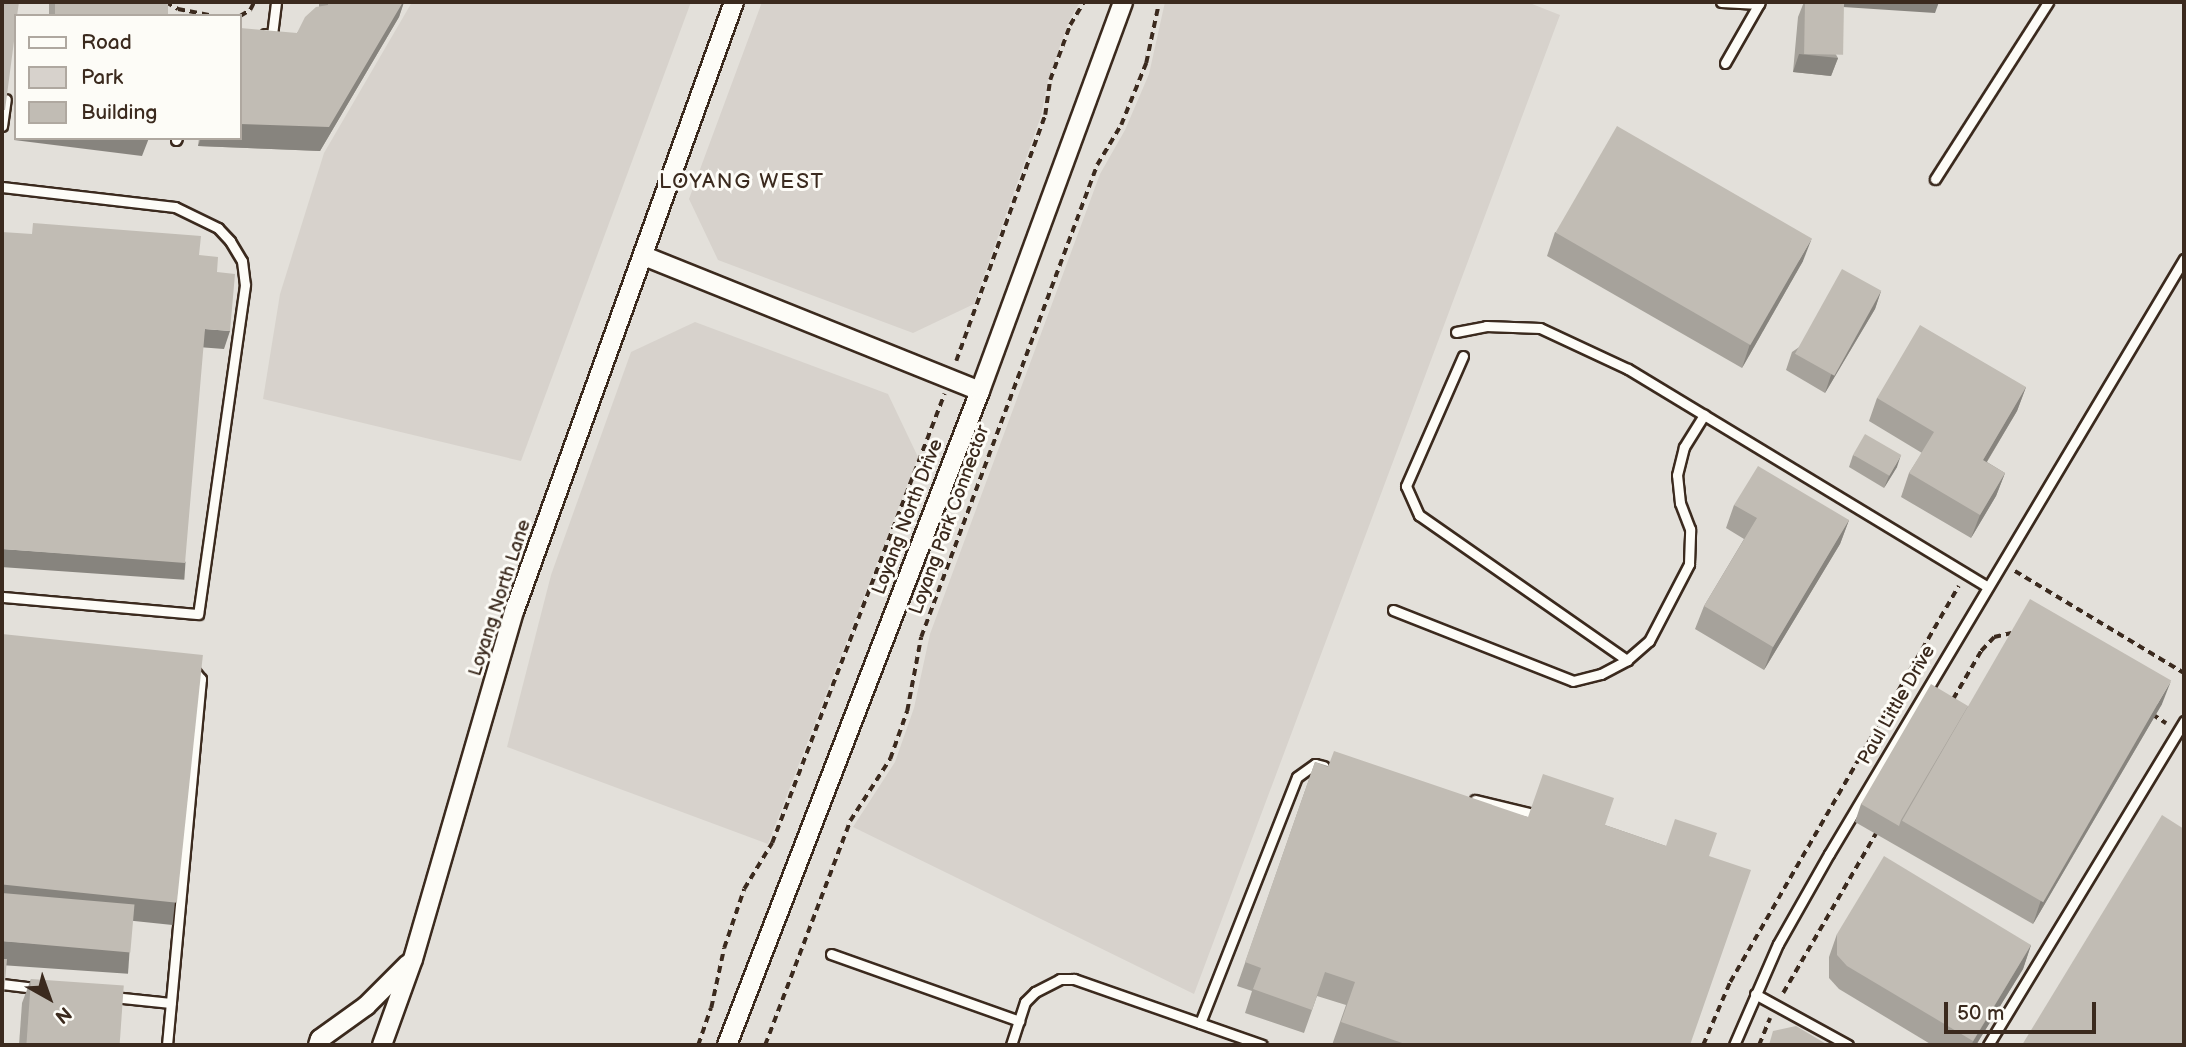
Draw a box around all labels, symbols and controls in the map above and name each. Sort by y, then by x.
legend [14,14,242,140]
text: Road [81,30,132,55]
text: Park [81,65,123,90]
text: Building [81,100,157,125]
district label: LOYANG WEST [660,169,824,195]
street label: Loyang Park Connector [905,422,995,618]
street label: Loyang North Drive [868,436,948,598]
street label: Loyang North Lane [464,517,536,679]
street label: Paul Little Drive [1854,641,1940,769]
north arrow [14,963,84,1033]
scale bar [1948,988,2100,1032]
text: N [50,1001,76,1028]
text: 50 m [1957,1001,2004,1026]

